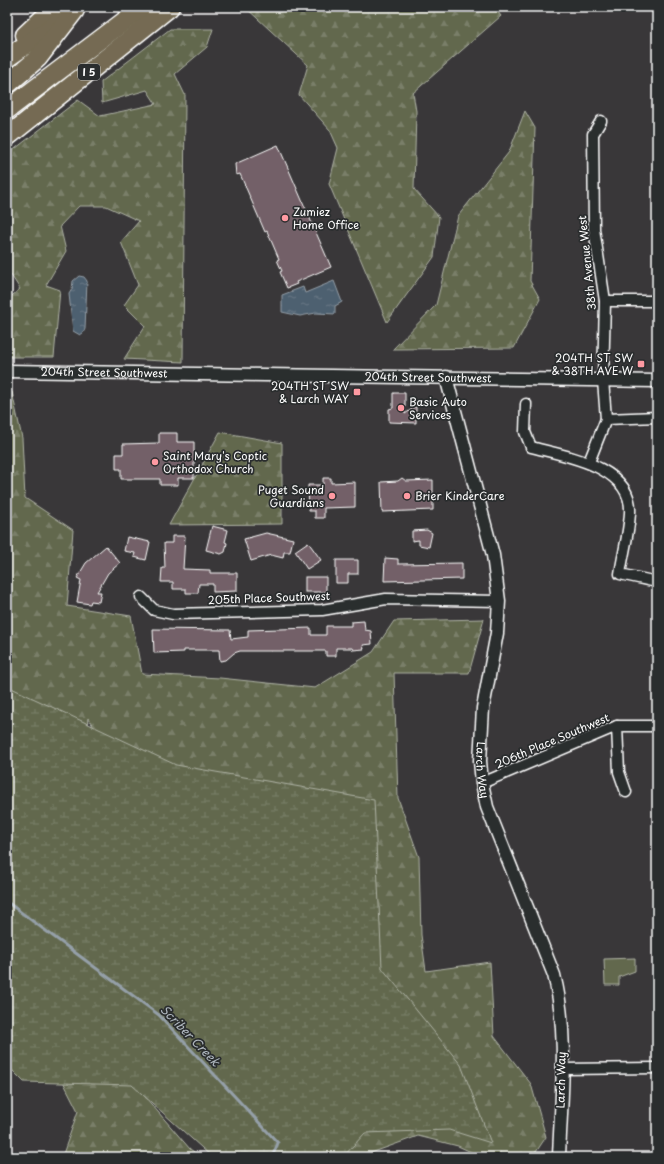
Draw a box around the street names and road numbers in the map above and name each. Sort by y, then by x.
road number: I 5 [78,64,100,80]
street label: 38th Avenue West [573,214,600,311]
street label: 204th Street Southwest [40,363,168,381]
street label: 204th Street Southwest [364,368,492,386]
street label: 205th Place Southwest [208,587,331,608]
street label: 206th Place Southwest [492,708,612,772]
street label: Larch Way [472,741,494,800]
street label: Larch Way [552,1051,569,1109]

